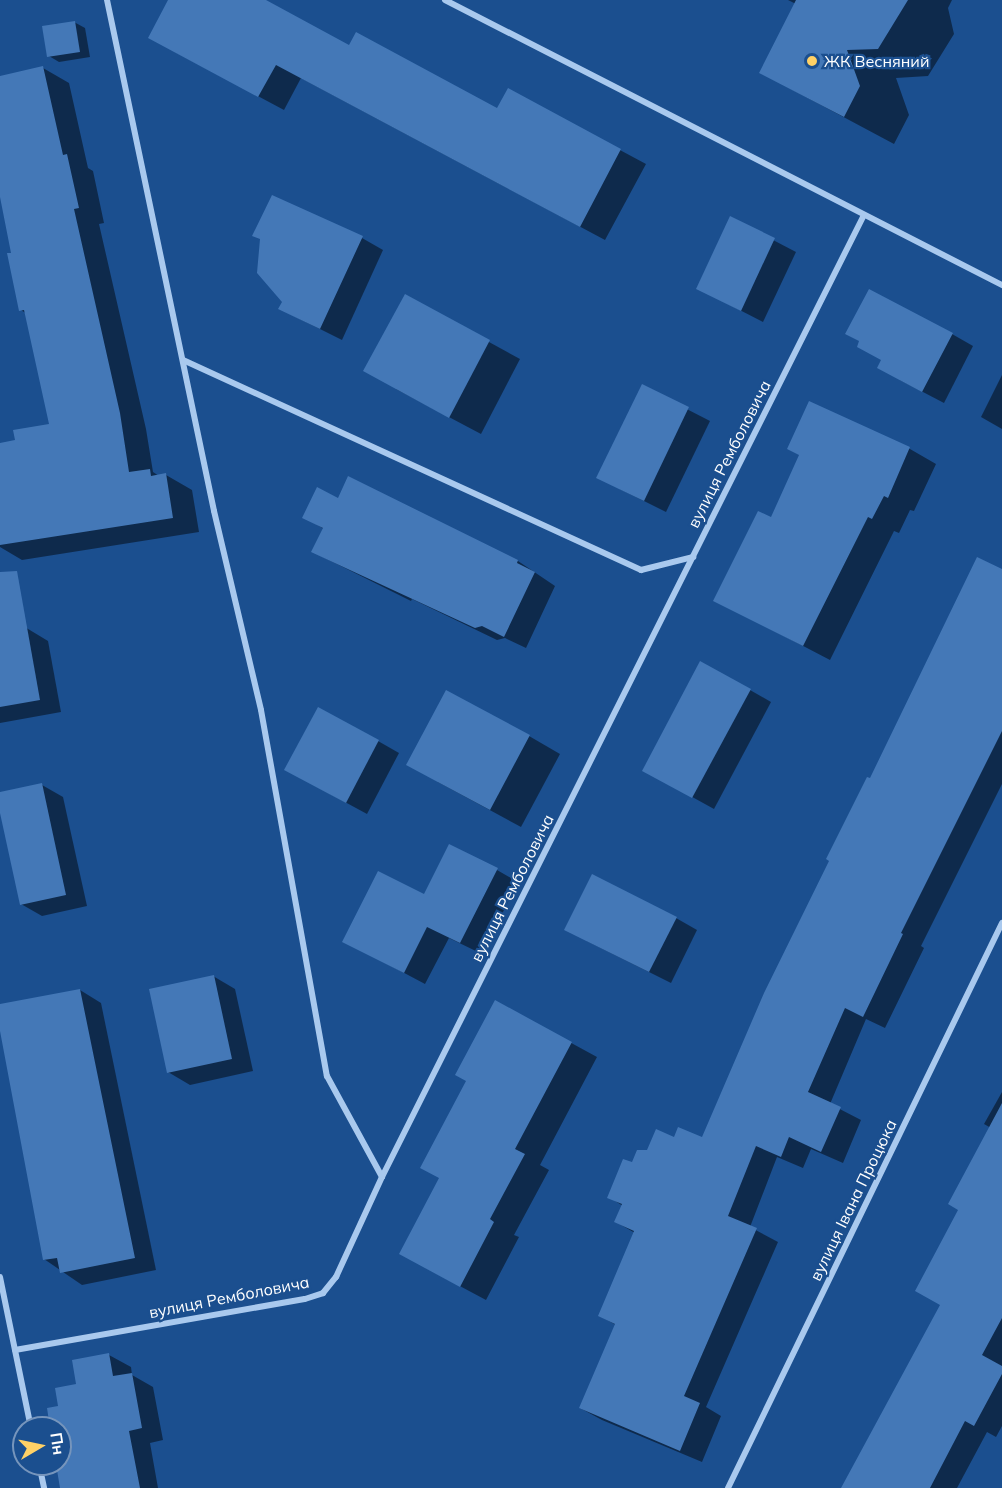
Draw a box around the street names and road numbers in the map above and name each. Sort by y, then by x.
street label: вулиця Ремболовича [683,377,775,531]
street label: вулиця Ремболовича [466,811,558,965]
street label: вулиця Івана Процюка [806,1116,900,1284]
street label: вулиця Ремболовича [147,1272,311,1322]

